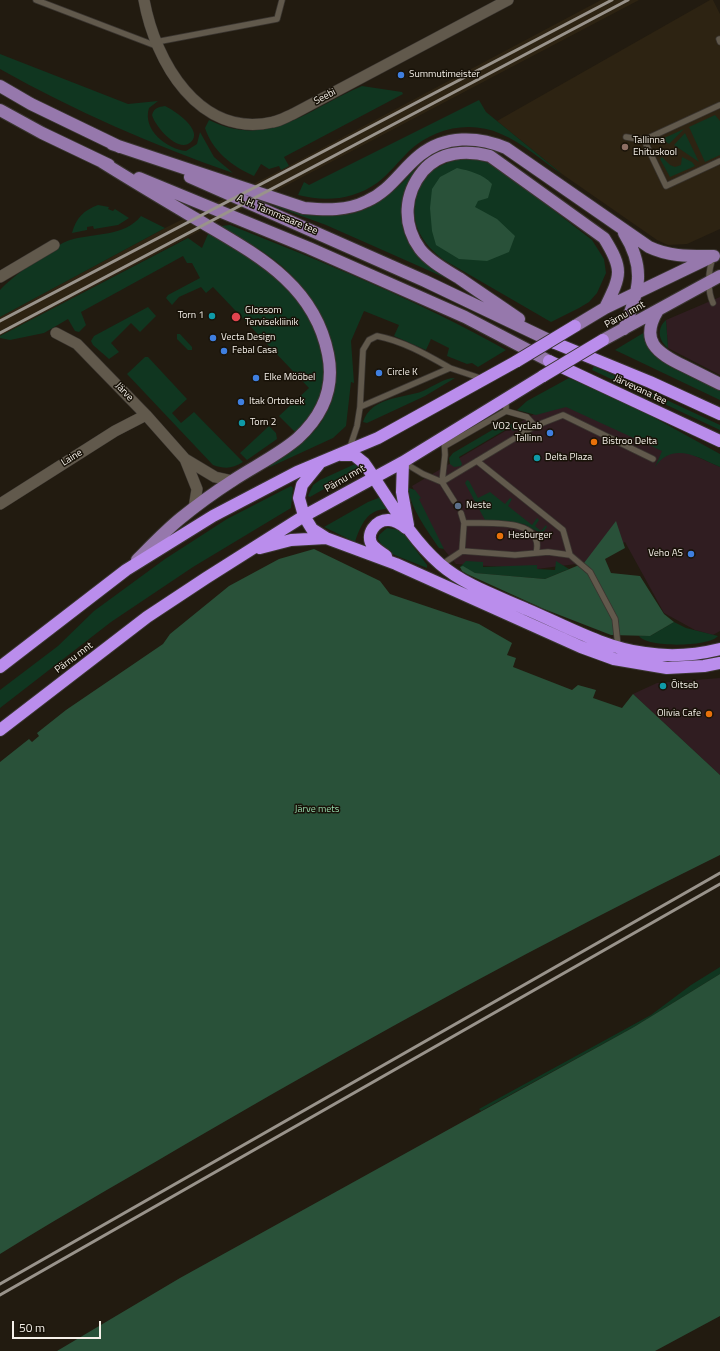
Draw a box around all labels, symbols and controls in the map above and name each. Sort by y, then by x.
place label: Summutimeister [409,69,480,81]
marker: Summutimeister [396,70,406,80]
street label: Seebi [312,86,338,108]
place label: Tallinna Ehituskool [633,135,677,158]
marker: Tallinna Ehituskool [620,142,630,152]
street label: A. H. Tammsaare tee [235,193,319,237]
street label: Pärnu mnt [603,299,647,331]
place label: Glossom Tervisekliinik [245,305,298,328]
place label: Torn 1 [178,310,204,322]
marker: Torn 1 [207,311,217,321]
marker: Glossom Tervisekliinik [230,311,242,323]
place label: Vecta Design [221,332,275,344]
marker: Vecta Design [208,333,218,343]
place label: Febal Casa [232,345,277,357]
marker: Febal Casa [219,346,229,356]
place label: Circle K [387,367,418,379]
marker: Circle K [374,368,384,378]
place label: Elke Mööbel [264,372,315,384]
marker: Elke Mööbel [251,373,261,383]
street label: Järvevana tee [612,373,668,407]
street label: Järve [112,380,136,404]
place label: Itak Ortoteek [249,396,304,408]
marker: Itak Ortoteek [236,397,246,407]
place label: Torn 2 [250,417,276,429]
marker: Torn 2 [237,418,247,428]
place label: VO2 CycLab Tallinn [492,421,542,444]
marker: VO2 CycLab Tallinn [545,428,555,438]
place label: Bistroo Delta [602,436,657,448]
marker: Bistroo Delta [589,437,599,447]
street label: Laine [59,447,85,469]
place label: Delta Plaza [545,452,592,464]
marker: Delta Plaza [532,453,542,463]
street label: Pärnu mnt [323,463,367,495]
place label: Neste [466,500,491,512]
marker: Neste [453,501,463,511]
place label: Hesburger [508,530,552,542]
marker: Hesburger [495,531,505,541]
place label: Veho AS [648,548,683,560]
marker: Veho AS [686,549,696,559]
street label: Pärnu mnt [53,640,95,676]
place label: Õitseb [671,680,698,692]
marker: Õitseb [658,681,668,691]
place label: Olivia Cafe [657,708,701,720]
marker: Olivia Cafe [704,709,714,719]
park label: Järve mets [295,804,339,816]
scale bar [14,1313,103,1339]
text: 50 m [19,1318,45,1337]

